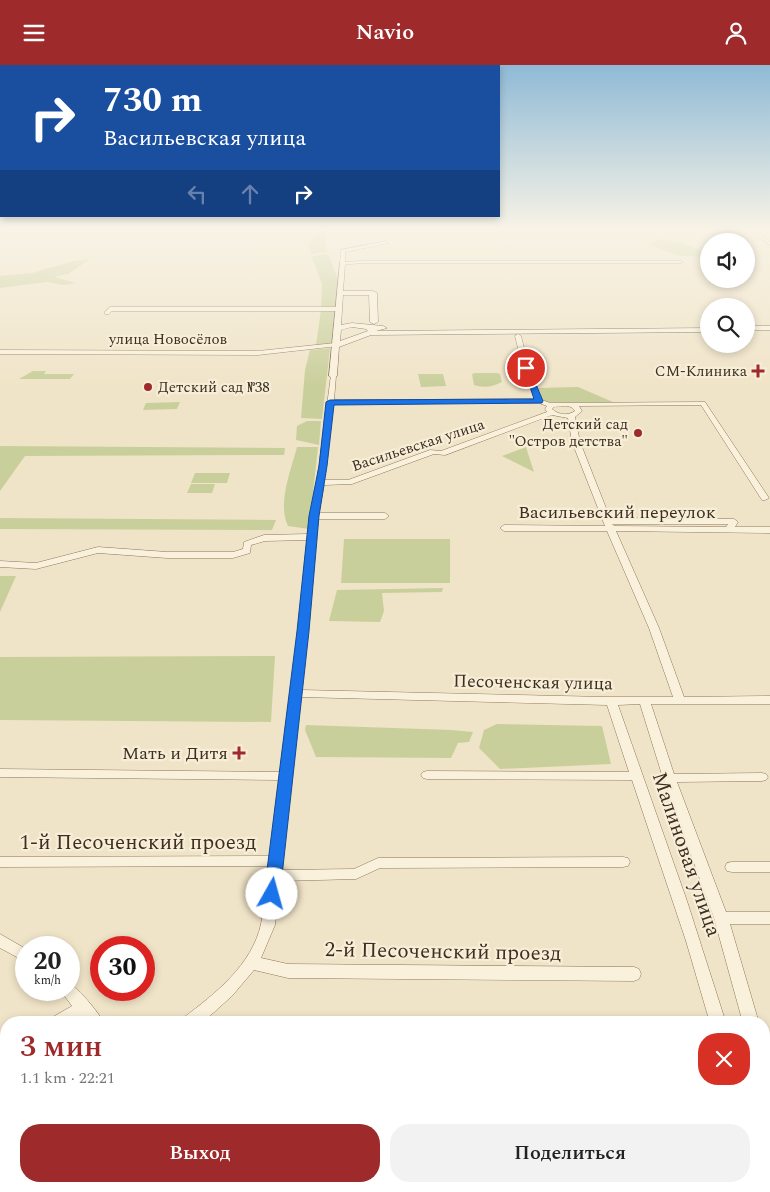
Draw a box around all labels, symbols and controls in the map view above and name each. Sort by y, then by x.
text: Navio [356,16,414,49]
icon: menu [20,19,48,47]
icon: person [722,19,750,47]
text: 730 m [103,74,202,127]
icon: right [20,85,85,150]
text: Васильевская улица [103,122,306,155]
icon: left [183,180,211,208]
icon: ahead [236,180,264,208]
icon: right [289,180,317,208]
map controls [700,233,755,353]
button: sound [700,233,755,288]
button: search [700,298,755,353]
street label: улица Новосёлов [108,328,228,351]
pin [505,347,547,389]
icon: arrive [512,354,540,382]
place label: СМ-Клиника [655,360,748,383]
marker: СМ-Клиника [751,364,765,378]
place label: Детский сад №38 [158,376,270,399]
marker: Детский сад №38 [142,381,154,393]
street label: Васильевская улица [349,413,488,478]
place label: Детский сад "Остров детства" [508,413,628,453]
marker: Детский сад "Остров детства" [632,427,644,439]
street label: Васильевский переулок [518,499,716,526]
street label: Песоченская улица [453,668,613,697]
place label: Мать и Дитя [122,740,228,767]
marker: Мать и Дитя [232,746,246,760]
street label: Малиновая улица [643,768,730,942]
street label: 1-й Песоченский проезд [20,827,256,859]
position arrow [245,867,297,919]
street label: 2-й Песоченский проезд [324,934,562,970]
speed limit sign: 30 [90,936,155,1001]
text: 20 [33,943,62,981]
text: km/h [34,971,61,990]
text: 3 мин [20,1024,102,1070]
button: close [698,1033,750,1085]
text: 1.1 km · 22:21 [20,1066,115,1090]
button: Выход [20,1124,380,1182]
button: Поделиться [390,1124,750,1182]

